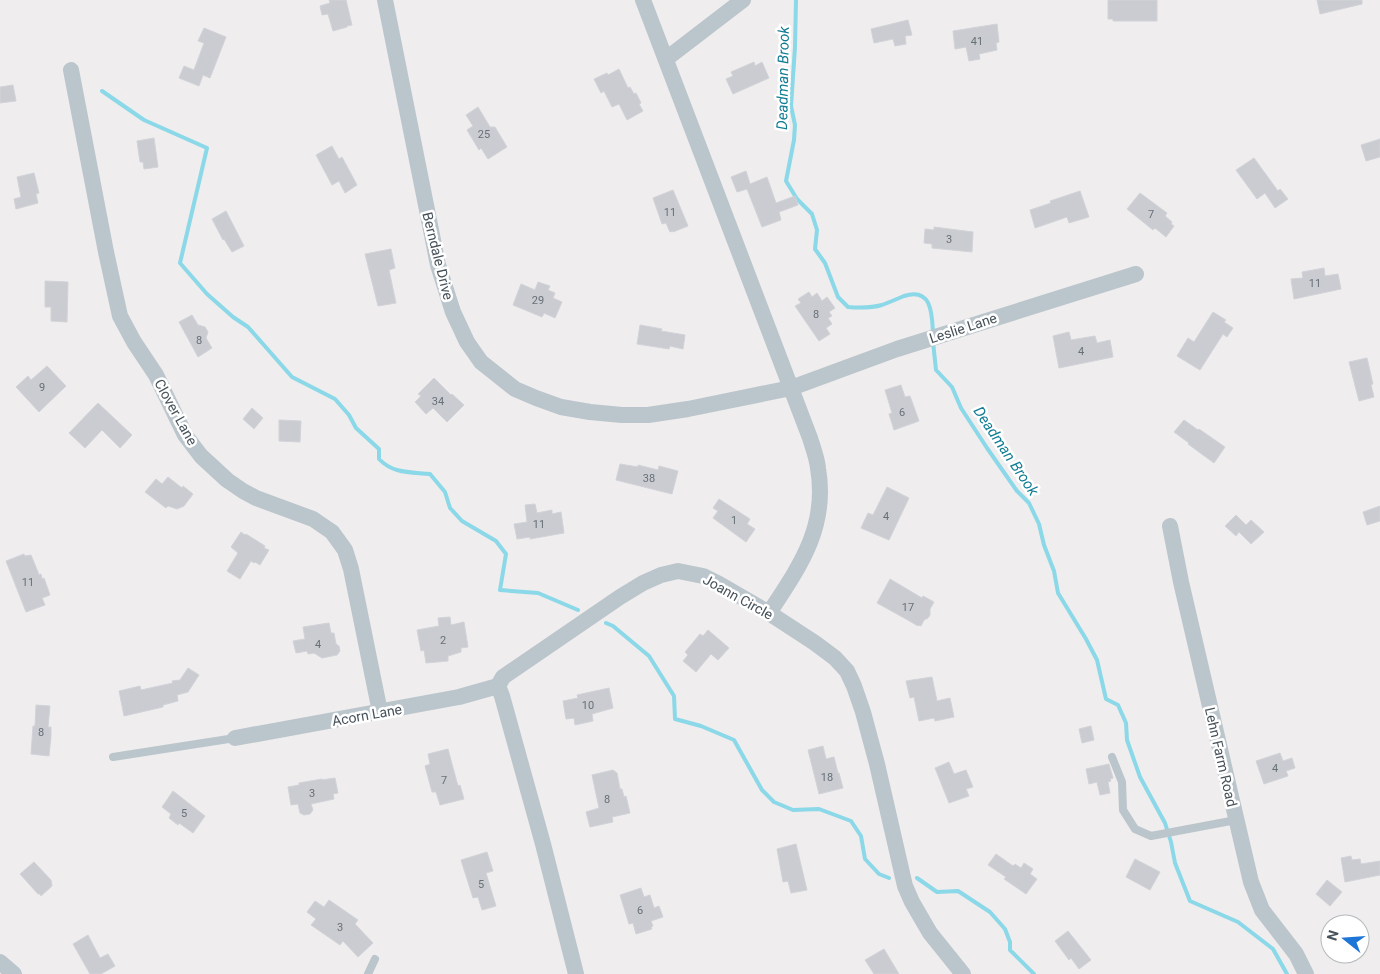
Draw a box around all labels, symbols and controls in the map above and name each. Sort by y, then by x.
water label: Deadman Brook [773,25,793,130]
house number: 41 [971,35,983,48]
house number: 25 [478,128,490,141]
house number: 11 [664,206,676,219]
house number: 7 [1148,208,1154,221]
street label: Berndale Drive [419,210,457,302]
house number: 3 [946,233,952,246]
house number: 11 [1309,277,1321,290]
house number: 29 [532,294,544,307]
house number: 8 [813,308,819,321]
street label: Leslie Lane [927,310,999,346]
house number: 8 [196,334,202,347]
house number: 4 [1078,345,1084,358]
street label: Clover Lane [151,376,201,448]
house number: 9 [39,381,45,394]
house number: 34 [432,395,444,408]
water label: Deadman Brook [970,403,1043,499]
house number: 6 [899,406,905,419]
house number: 38 [643,472,655,485]
house number: 4 [883,510,889,523]
house number: 1 [731,514,737,527]
house number: 11 [533,518,545,531]
street label: Joann Circle [700,571,776,623]
house number: 11 [22,576,34,589]
house number: 17 [902,601,914,614]
house number: 2 [440,634,446,647]
house number: 4 [315,638,321,651]
house number: 10 [582,699,594,712]
street label: Acorn Lane [331,701,403,729]
street label: Lehn Farm Road [1202,706,1240,808]
house number: 8 [38,726,44,739]
house number: 4 [1272,762,1278,775]
house number: 18 [821,771,833,784]
house number: 7 [441,774,447,787]
house number: 3 [309,787,315,800]
house number: 8 [604,793,610,806]
house number: 5 [181,807,187,820]
house number: 5 [478,878,484,891]
house number: 6 [637,904,643,917]
north arrow [1320,914,1370,964]
house number: 3 [337,921,343,934]
text: N [1323,928,1342,942]

